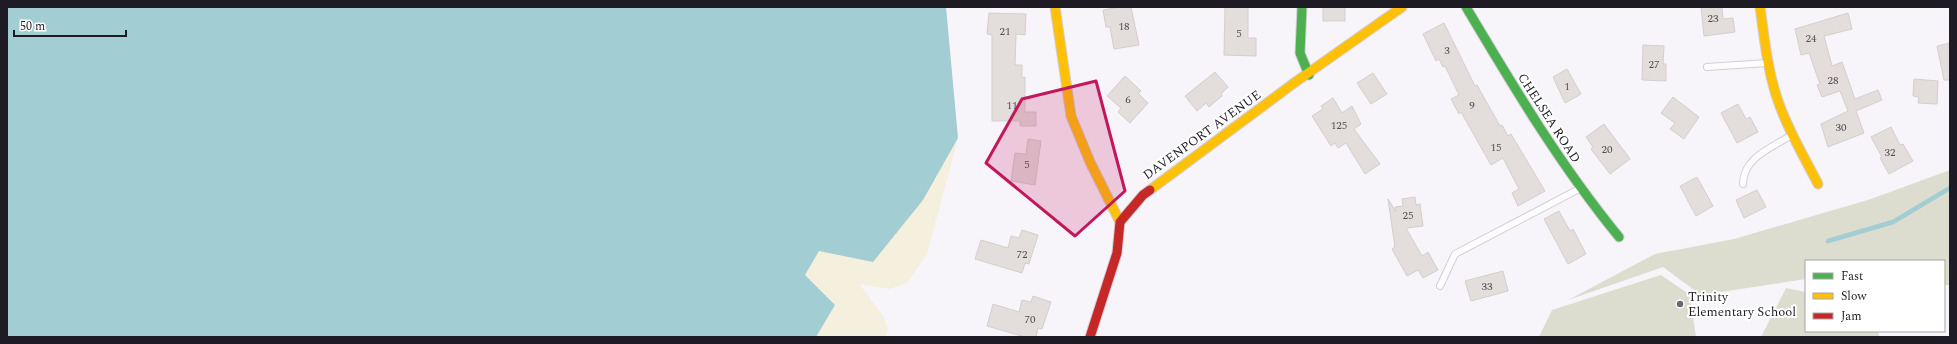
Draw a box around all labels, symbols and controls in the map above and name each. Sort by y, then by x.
house number: 23 [1708,10,1719,27]
scale bar [14,12,126,38]
text: 50 m [20,17,45,36]
house number: 18 [1119,18,1130,35]
house number: 21 [1000,23,1011,40]
house number: 5 [1236,25,1242,42]
house number: 24 [1806,30,1817,47]
house number: 3 [1444,42,1450,59]
house number: 27 [1649,56,1660,73]
street label: CHELSEA ROAD [1512,69,1586,167]
house number: 28 [1828,72,1839,89]
house number: 1 [1564,78,1570,95]
street label: DAVENPORT AVENUE [1139,85,1265,185]
house number: 6 [1125,91,1131,108]
house number: 11 [1007,97,1018,114]
house number: 9 [1469,97,1475,114]
house number: 125 [1331,117,1347,134]
house number: 30 [1836,119,1847,136]
house number: 15 [1491,139,1502,156]
house number: 20 [1602,141,1613,158]
house number: 32 [1885,144,1896,161]
house number: 5 [1024,156,1030,173]
house number: 25 [1403,207,1414,224]
house number: 72 [1017,246,1028,263]
legend [1805,260,1945,332]
text: Fast [1841,267,1863,286]
house number: 33 [1482,278,1493,295]
place label: Trinity Elementary School [1688,287,1796,322]
text: Slow [1841,287,1867,306]
marker: Trinity Elementary School [1675,299,1685,309]
text: Jam [1841,307,1862,326]
house number: 70 [1025,311,1036,328]

